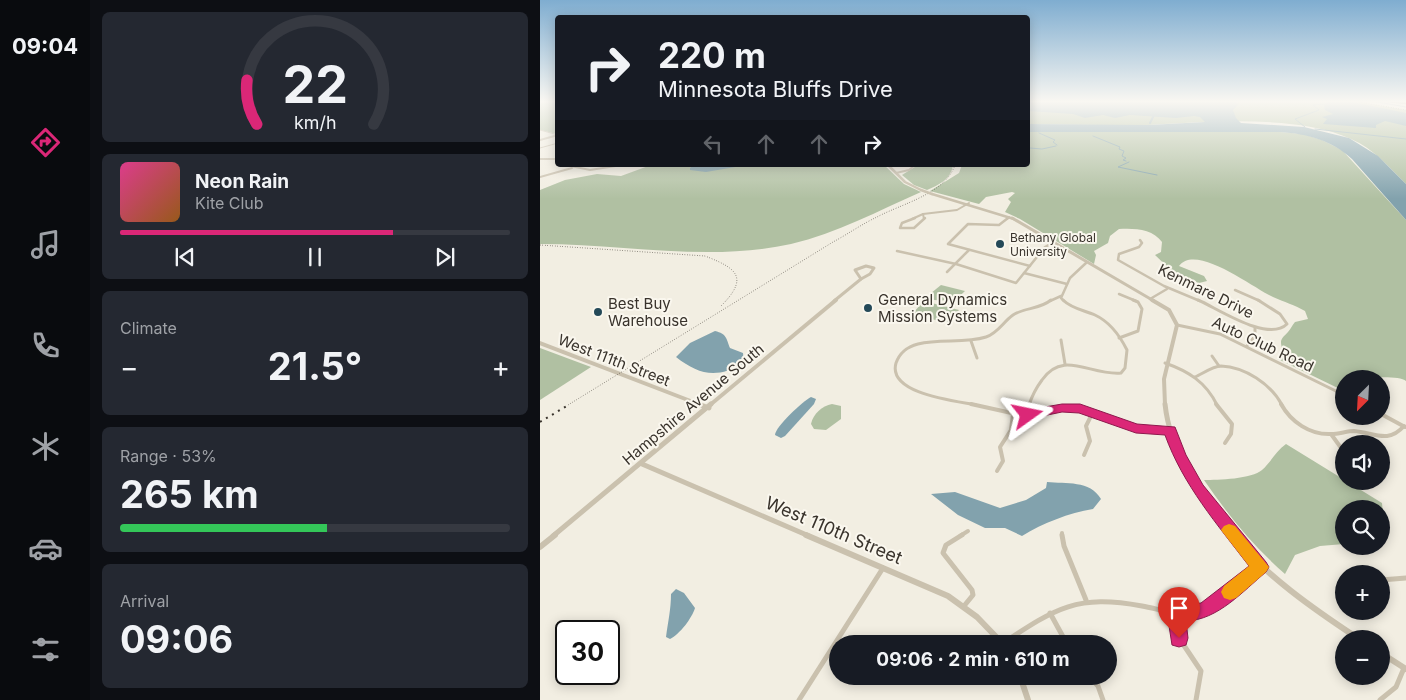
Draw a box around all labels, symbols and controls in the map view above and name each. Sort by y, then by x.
text: 09:04 [12,33,78,59]
text: 220 m [658,34,766,76]
icon: right [575,35,640,100]
text: 22 [282,53,348,116]
text: Minnesota Bluffs Drive [658,76,893,102]
text: km/h [294,112,336,133]
icon: directions [28,125,63,160]
icon: left [699,130,727,158]
icon: ahead [752,130,780,158]
icon: ahead [805,130,833,158]
icon: right [858,130,886,158]
text: Neon Rain [195,170,289,193]
text: Kite Club [195,193,264,213]
icon: music [28,227,63,262]
place label: Bethany Global University [1010,230,1096,259]
marker: Bethany Global University [994,238,1006,250]
icon: previous [171,243,199,271]
icon: pause [301,243,329,271]
icon: next [431,243,459,271]
street label: Kenmare Drive [1155,260,1257,322]
place label: General Dynamics Mission Systems [878,290,1007,326]
place label: Best Buy Warehouse [608,294,688,330]
marker: General Dynamics Mission Systems [862,302,874,314]
marker: Best Buy Warehouse [592,306,604,318]
street label: Auto Club Road [1209,312,1317,376]
text: Climate [120,318,177,338]
icon: phone [28,328,63,363]
street label: West 111th Street [555,330,673,390]
street label: Hampshire Avenue South [618,339,768,469]
text: 21.5° [268,343,362,389]
text: − [120,350,139,384]
text: + [491,350,510,384]
north arrow [1335,370,1390,425]
map controls [1335,370,1390,685]
position arrow [1001,388,1053,440]
icon: climate [28,429,63,464]
button: sound [1335,435,1390,490]
text: Range · 53% [120,446,217,466]
text: 265 km [120,471,259,517]
street label: West 110th Street [763,492,906,568]
button: search [1335,500,1390,555]
icon: car [28,531,63,566]
button: + [1335,565,1390,620]
pin [1158,587,1200,638]
text: Arrival [120,591,169,611]
icon: arrive [1165,594,1193,622]
text: 09:06 [120,616,233,662]
speed limit sign: 30 [555,620,620,685]
button: − [1335,630,1390,685]
icon: filters [28,632,63,667]
text: 09:06 · 2 min · 610 m [876,648,1070,671]

